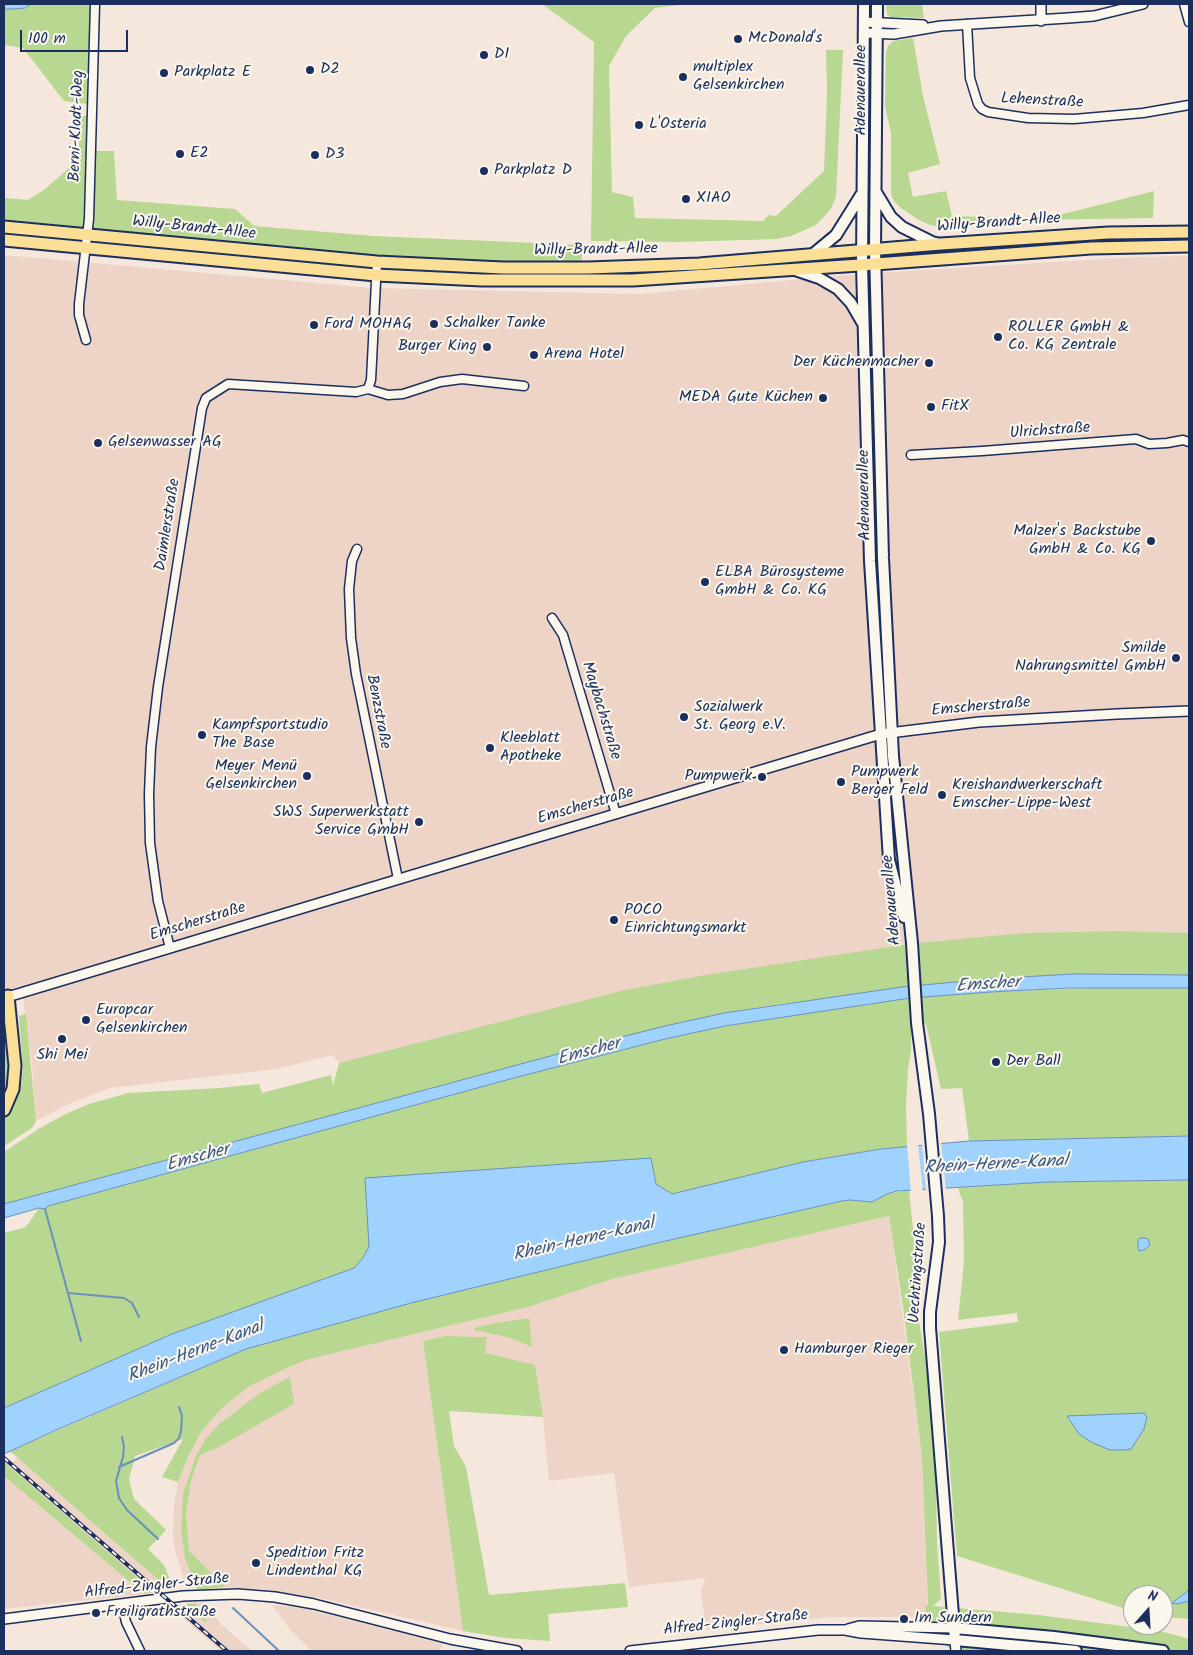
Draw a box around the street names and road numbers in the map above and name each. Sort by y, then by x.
street label: Adenauerallee [852,45,872,135]
street label: Berni-Klodt-Weg [66,70,90,182]
street label: Lehenstraße [1000,90,1084,114]
street label: Willy-Brandt-Allee [936,210,1062,238]
street label: Willy-Brandt-Allee [131,213,257,245]
street label: Willy-Brandt-Allee [534,240,658,262]
street label: Ulrichstraße [1009,420,1091,444]
street label: Adenauerallee [856,449,876,541]
street label: Daimlerstraße [152,477,186,573]
street label: Maybachstraße [576,660,624,762]
street label: Benzstraße [360,673,394,751]
street label: Emscherstraße [931,694,1031,722]
street label: Emscherstraße [536,784,636,830]
street label: Adenauerallee [879,854,907,946]
street label: Emscherstraße [148,899,248,947]
street label: Uechtingstraße [906,1222,932,1324]
street label: Alfred-Zingler-Straße [84,1570,230,1604]
street label: Alfred-Zingler-Straße [663,1607,809,1641]

